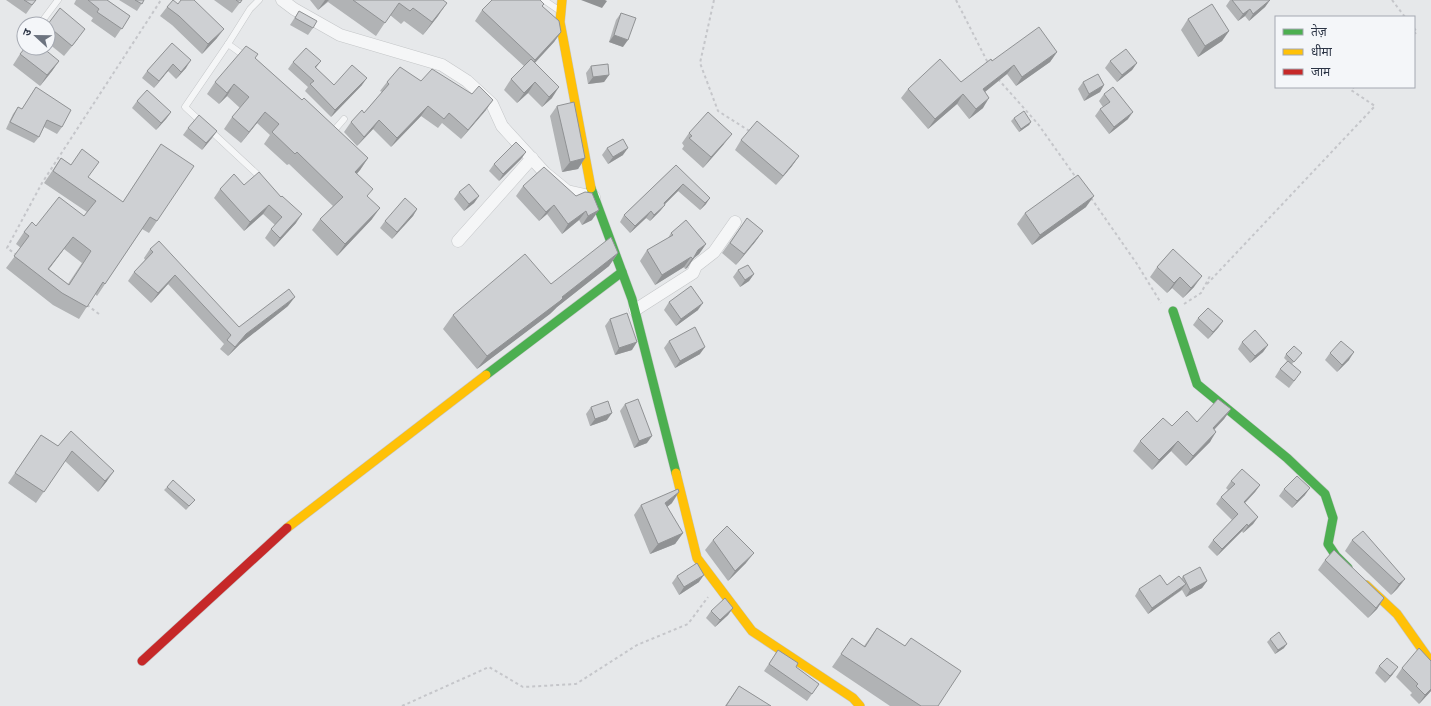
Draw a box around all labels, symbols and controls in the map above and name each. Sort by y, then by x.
north arrow [16,16,56,56]
legend [1275,16,1415,88]
text: तेज़ [1311,24,1328,39]
text: उ [20,27,35,38]
text: धीमा [1311,44,1333,59]
text: जाम [1311,65,1331,79]

